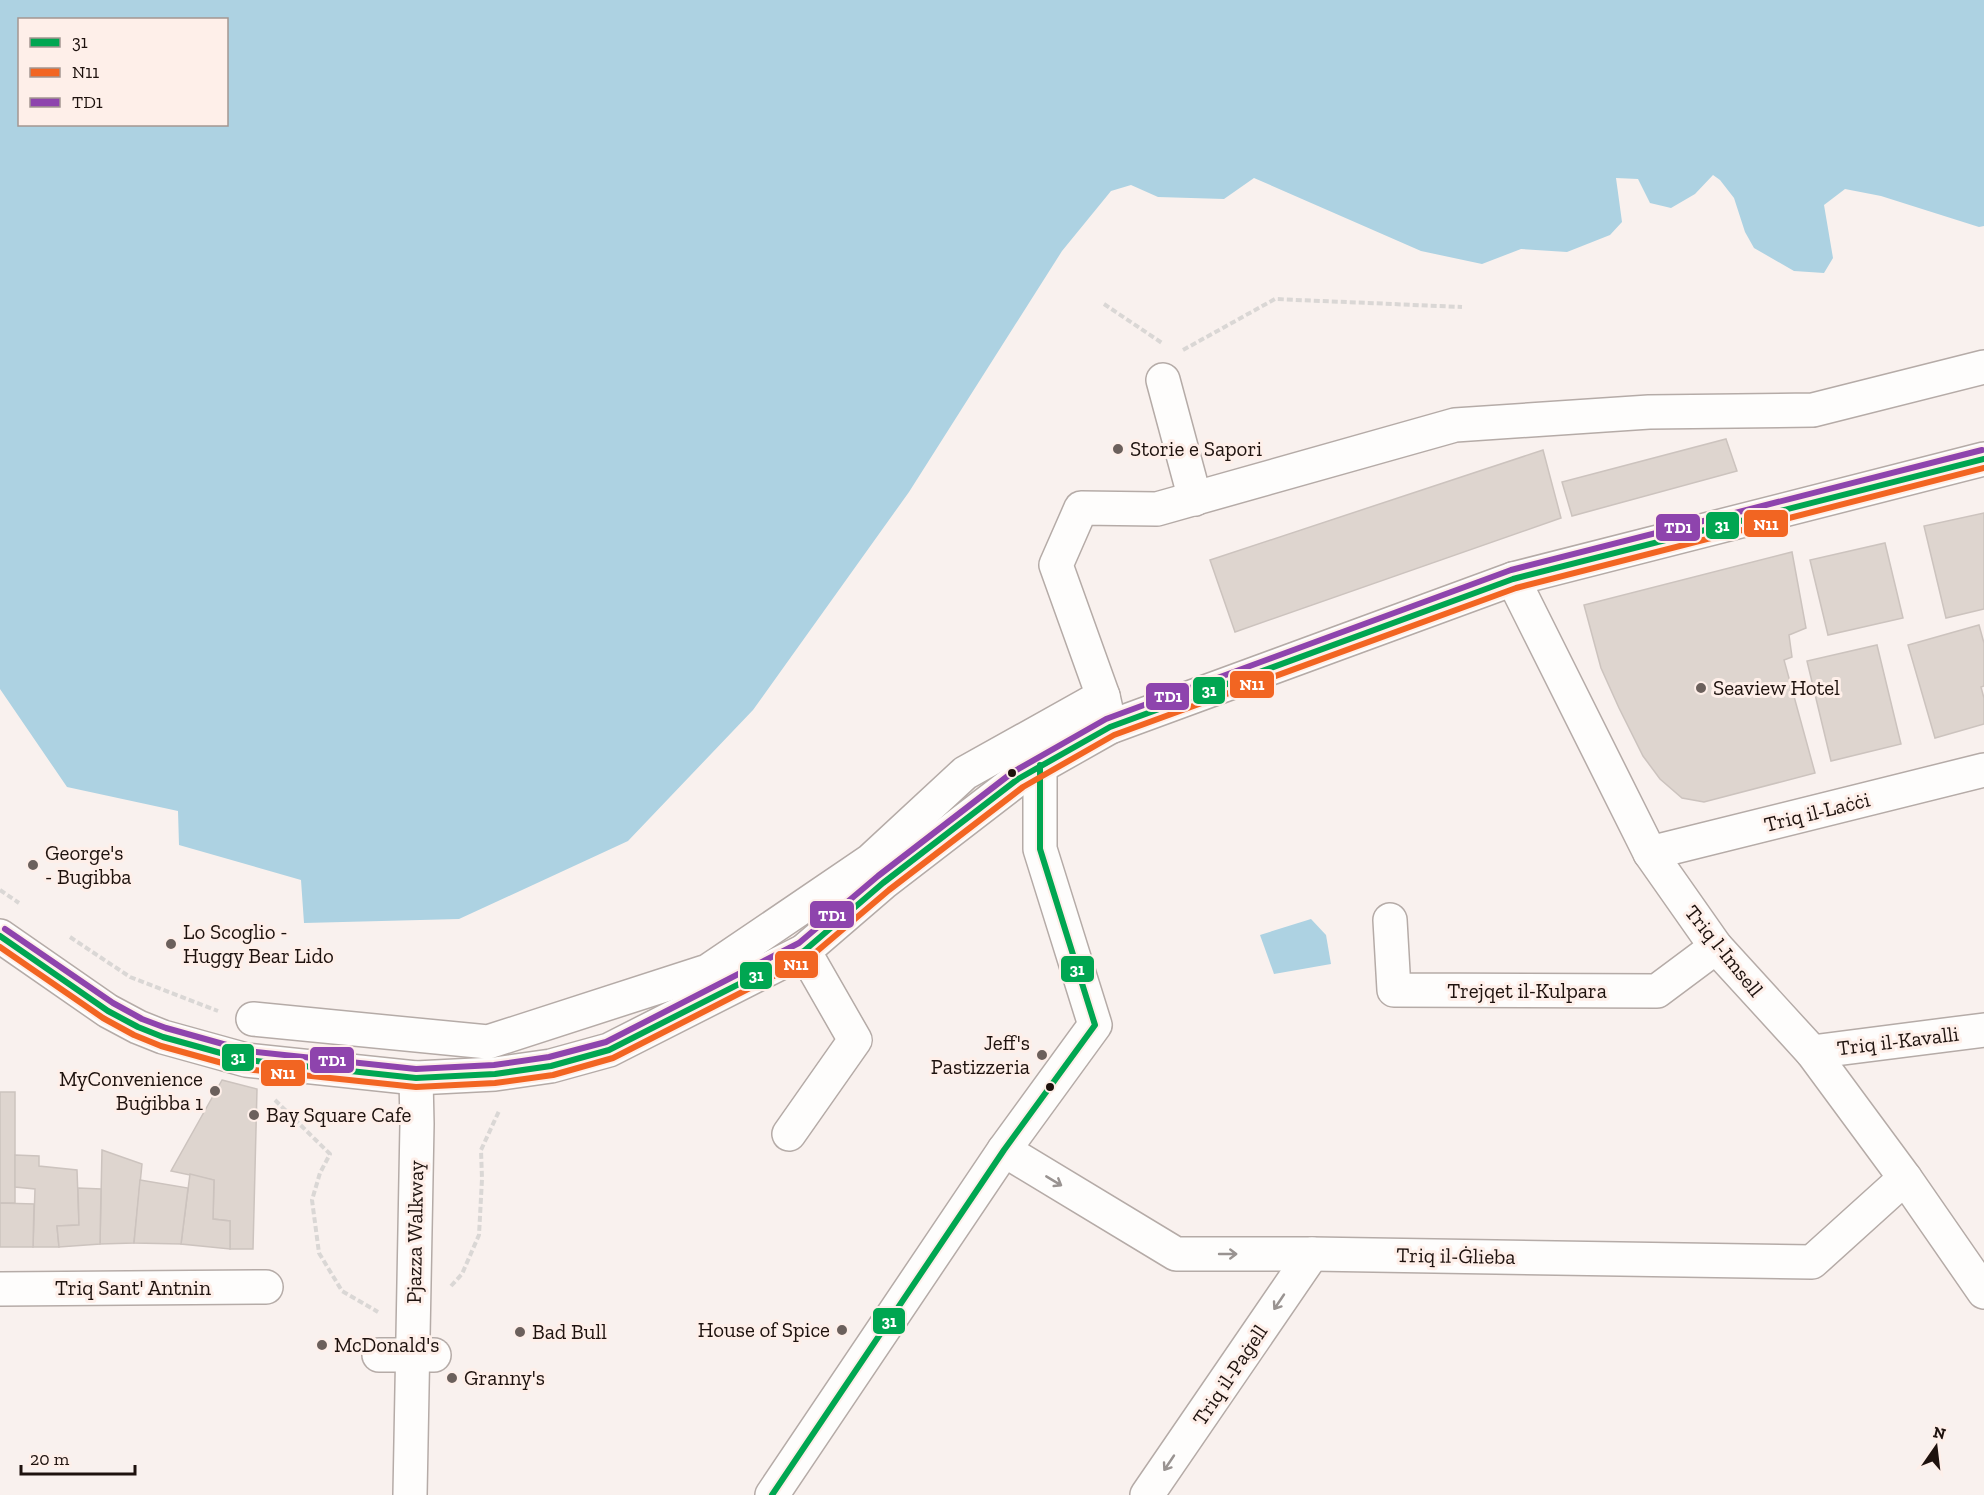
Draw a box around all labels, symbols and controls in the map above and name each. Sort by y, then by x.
legend [18,18,228,126]
text: 31 [72,31,88,53]
text: N11 [72,61,99,83]
text: TD1 [72,91,103,113]
place label: Storie e Sapori [1130,436,1262,461]
marker: Storie e Sapori [1111,442,1125,456]
line badge: N11 [1743,509,1789,538]
line badge: 31 [1705,511,1740,540]
line badge: TD1 [1655,513,1701,542]
text: N11 [1753,515,1779,534]
text: 31 [1715,516,1730,535]
text: TD1 [1664,518,1693,537]
line badge: N11 [1229,670,1275,699]
text: N11 [1239,675,1265,694]
place label: Seaview Hotel [1713,675,1840,700]
line badge: 31 [1192,676,1226,705]
text: 31 [1202,681,1217,700]
marker: Seaview Hotel [1694,681,1708,695]
line badge: TD1 [1145,682,1190,711]
text: TD1 [1154,687,1183,706]
unlabelled marker [1006,767,1018,779]
street label: Triq il-Laċċi [1761,786,1873,837]
place label: George's - Bugibba [45,840,132,889]
marker: George's - Bugibba [26,858,40,872]
line badge: TD1 [809,900,855,929]
street label: Triq l-Imsell [1680,900,1769,1002]
text: TD1 [818,906,847,925]
place label: Lo Scoglio - Huggy Bear Lido [183,919,334,968]
marker: Lo Scoglio - Huggy Bear Lido [164,937,178,951]
line badge: N11 [774,950,819,979]
text: N11 [783,955,809,974]
line badge: 31 [1060,955,1095,983]
text: 31 [1070,960,1085,979]
line badge: 31 [739,961,773,990]
text: 31 [749,966,764,985]
street label: Trejqet il-Kulpara [1447,978,1607,1004]
street label: Triq il-Kavalli [1836,1021,1960,1060]
place label: Jeff's Pastizzeria [931,1030,1030,1079]
line badge: 31 [221,1043,255,1072]
line badge: TD1 [309,1046,355,1074]
text: 31 [231,1048,246,1067]
marker: Jeff's Pastizzeria [1035,1048,1049,1062]
text: TD1 [318,1051,347,1070]
line badge: N11 [260,1059,306,1087]
text: N11 [270,1064,296,1083]
place label: MyConvenience Buġibba 1 [59,1066,203,1115]
unlabelled marker [1044,1081,1056,1093]
marker: MyConvenience Buġibba 1 [208,1084,222,1098]
place label: Bay Square Cafe [266,1102,411,1127]
marker: Bay Square Cafe [247,1108,261,1122]
street label: Pjazza Walkway [401,1160,429,1304]
one-way arrow [1045,1175,1062,1187]
street label: Triq il-Ġlieba [1396,1242,1516,1269]
one-way arrow [1218,1248,1238,1260]
street label: Triq Sant' Antnin [55,1275,211,1300]
one-way arrow [1273,1294,1285,1310]
line badge: 31 [872,1307,906,1335]
text: 31 [882,1312,897,1331]
place label: House of Spice [698,1317,830,1342]
place label: Bad Bull [532,1319,607,1344]
street label: Triq il-Paġell [1187,1319,1273,1430]
marker: House of Spice [835,1323,849,1337]
marker: Bad Bull [513,1325,527,1339]
place label: McDonald's [334,1332,439,1357]
marker: McDonald's [315,1338,329,1352]
place label: Granny's [464,1365,545,1390]
marker: Granny's [445,1371,459,1385]
north arrow [1906,1417,1966,1477]
text: N [1931,1422,1948,1444]
scale bar [21,1438,135,1476]
text: 20 m [30,1448,70,1470]
one-way arrow [1163,1454,1175,1471]

